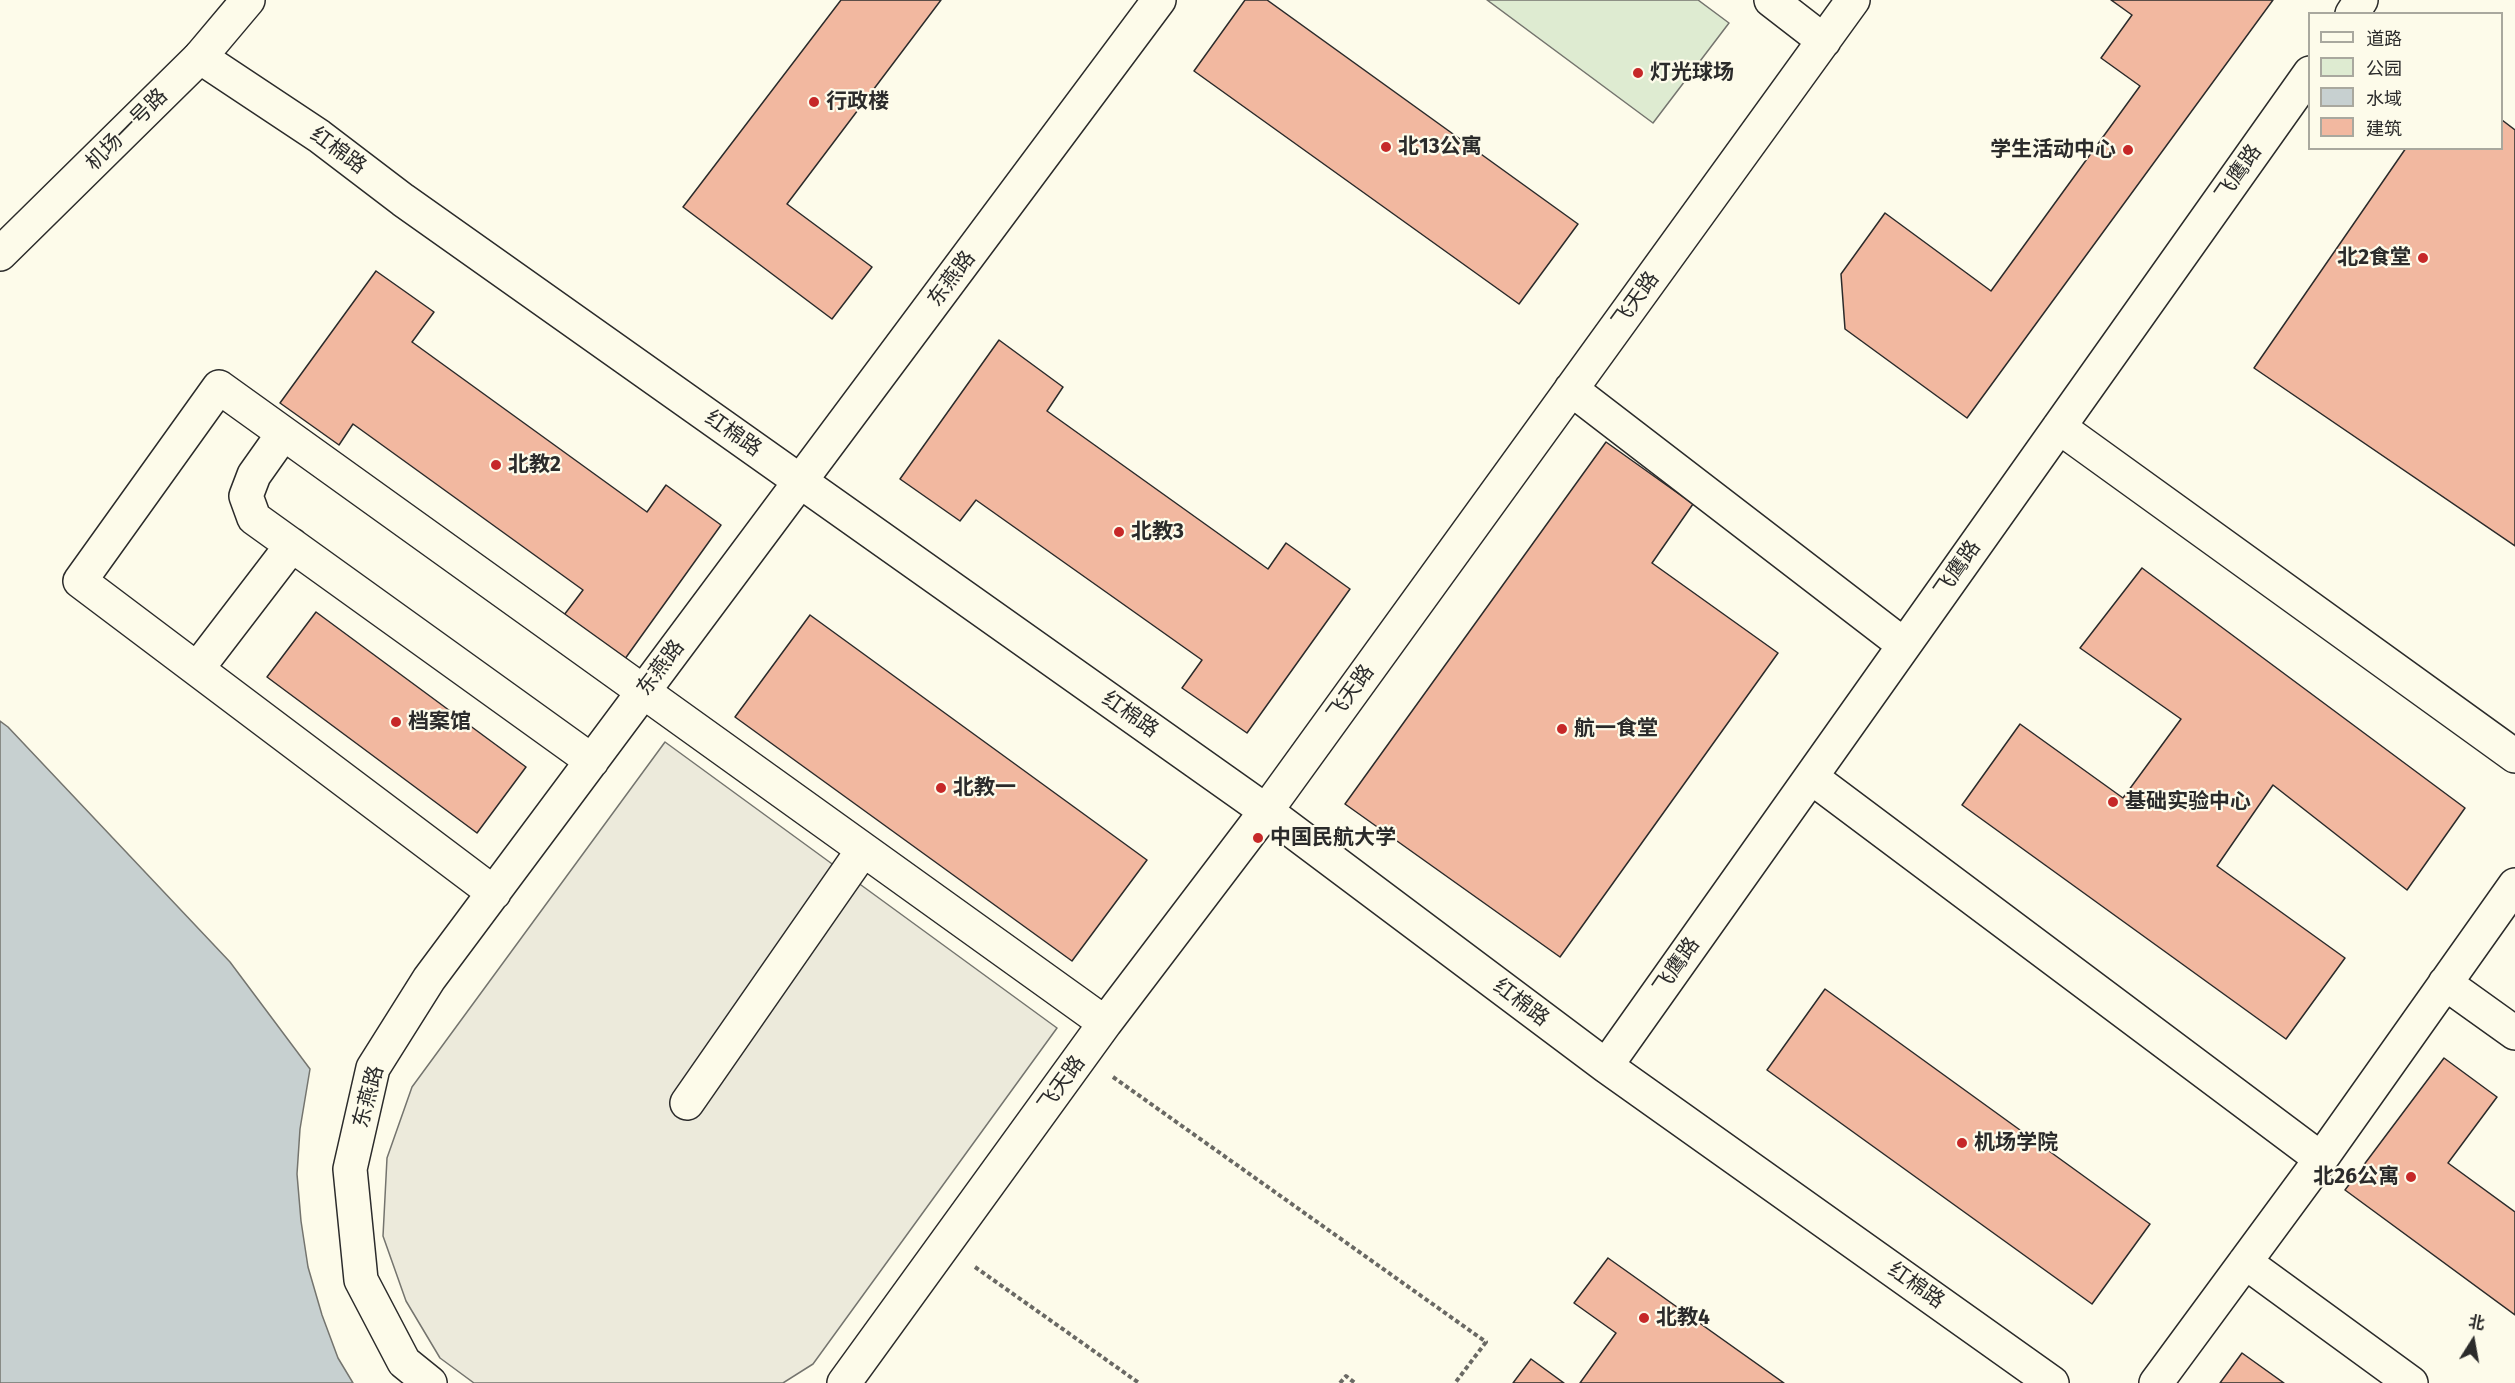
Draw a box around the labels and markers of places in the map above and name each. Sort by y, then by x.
place label: 灯光球场 [1650,60,1734,86]
marker: 灯光球场 [1631,66,1645,80]
place label: 行政楼 [826,89,889,115]
marker: 行政楼 [807,95,821,109]
place label: 北13公寓 [1398,134,1482,160]
place label: 学生活动中心 [1990,137,2116,163]
marker: 北13公寓 [1379,140,1393,154]
marker: 学生活动中心 [2121,143,2135,157]
place label: 北2食堂 [2337,245,2411,271]
marker: 北2食堂 [2416,251,2430,265]
place label: 北教2 [508,452,561,478]
marker: 北教2 [489,458,503,472]
place label: 北教3 [1131,519,1184,545]
marker: 北教3 [1112,525,1126,539]
place label: 档案馆 [408,709,471,735]
marker: 档案馆 [389,715,403,729]
place label: 航一食堂 [1574,716,1658,742]
marker: 航一食堂 [1555,722,1569,736]
place label: 北教一 [953,775,1016,801]
marker: 北教一 [934,781,948,795]
place label: 基础实验中心 [2125,789,2251,815]
marker: 基础实验中心 [2106,795,2120,809]
place label: 中国民航大学 [1270,825,1396,851]
marker: 中国民航大学 [1251,831,1265,845]
place label: 机场学院 [1974,1130,2058,1156]
marker: 机场学院 [1955,1136,1969,1150]
place label: 北26公寓 [2313,1164,2399,1190]
marker: 北26公寓 [2404,1170,2418,1184]
place label: 北教4 [1656,1305,1710,1331]
marker: 北教4 [1637,1311,1651,1325]

